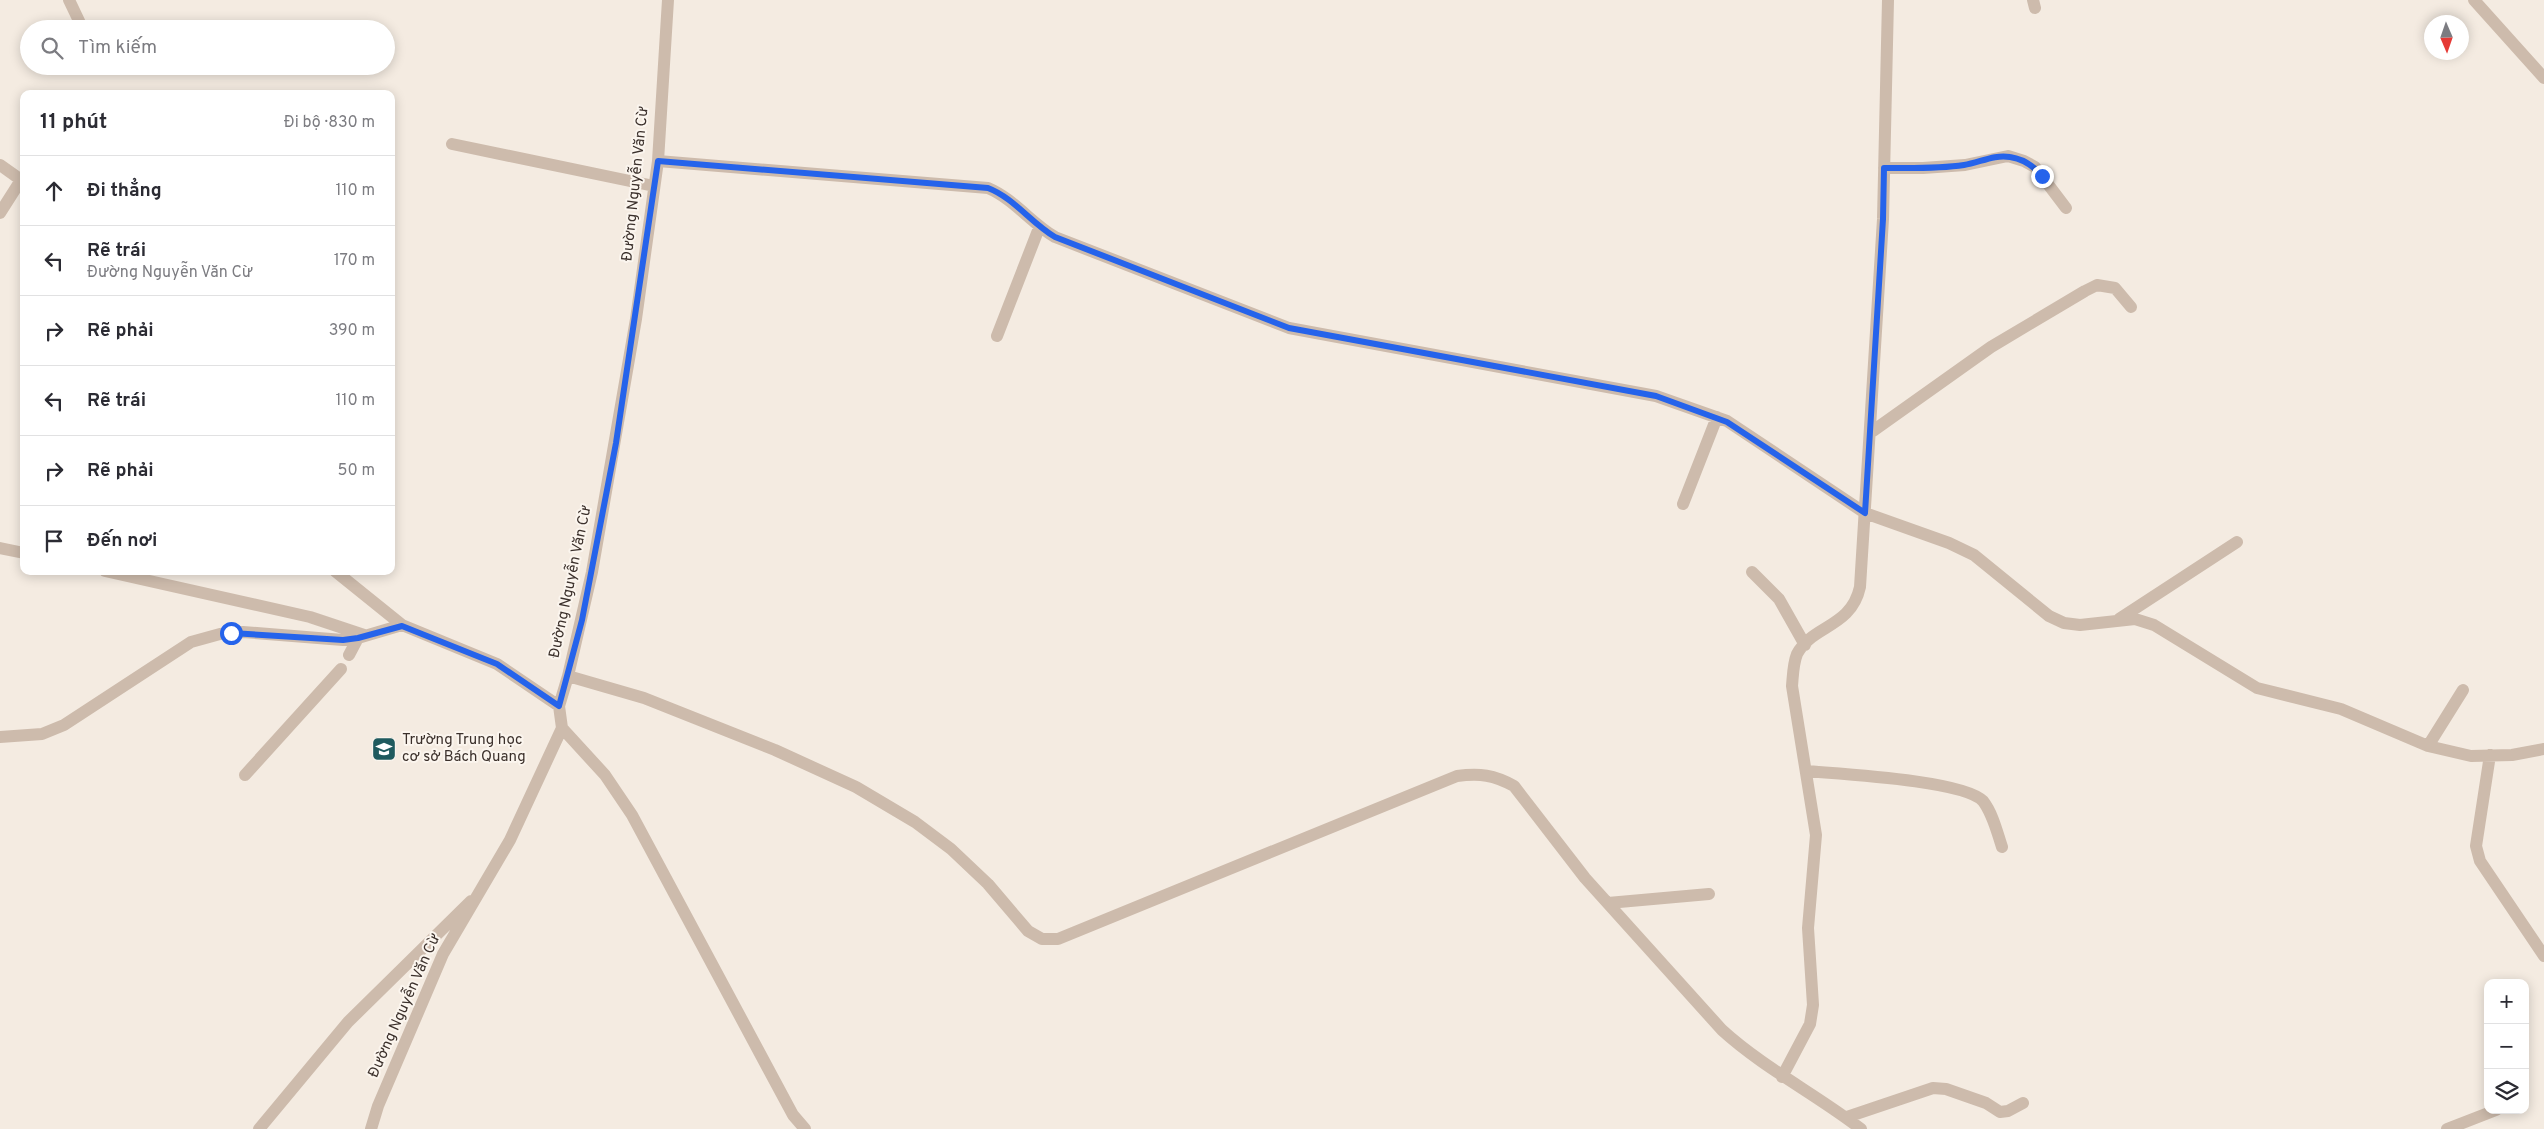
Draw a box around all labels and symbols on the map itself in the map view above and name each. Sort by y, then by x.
north arrow [2424,15,2469,60]
street label: Đường Nguyễn Văn Cừ [616,105,654,262]
route end [2031,165,2054,188]
street label: Đường Nguyễn Văn Cừ [544,503,597,660]
route start [220,622,243,645]
place label: Trường Trung học cơ sở Bách Quang [402,731,526,767]
school or university icon: Trường Trung học cơ sở Bách Quang [371,736,397,762]
street label: Đường Nguyễn Văn Cừ [363,930,446,1081]

